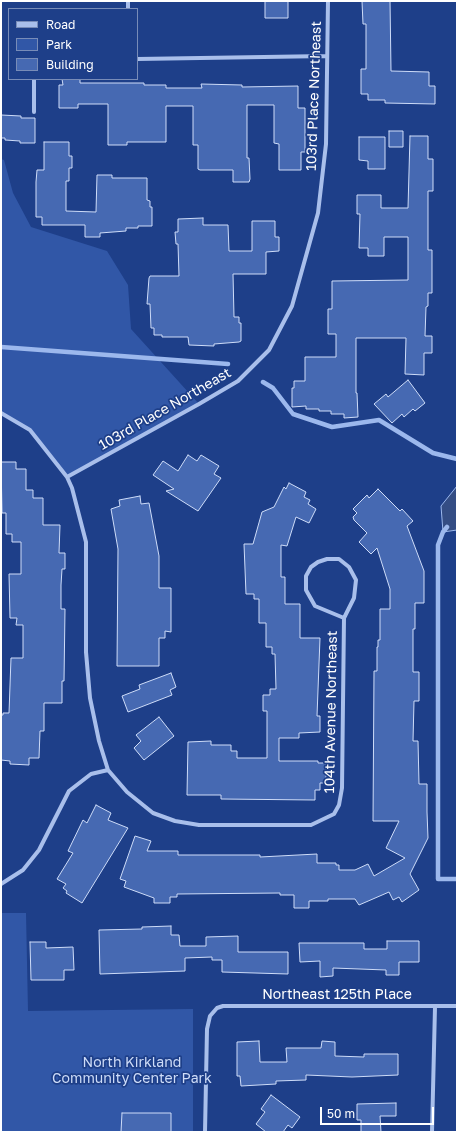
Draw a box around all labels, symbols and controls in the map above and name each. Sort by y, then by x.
legend [8,8,138,80]
text: Road [46,17,75,32]
street label: 103rd Place Northeast [303,21,325,171]
text: Park [46,37,72,52]
text: Building [46,57,94,72]
street label: 103rd Place Northeast [96,364,234,454]
street label: 104th Avenue Northeast [321,631,341,793]
street label: Northeast 125th Place [262,987,412,1003]
park label: North Kirkland Community Center Park [52,1055,212,1088]
scale bar [322,1099,436,1125]
text: 50 m [327,1106,355,1121]

